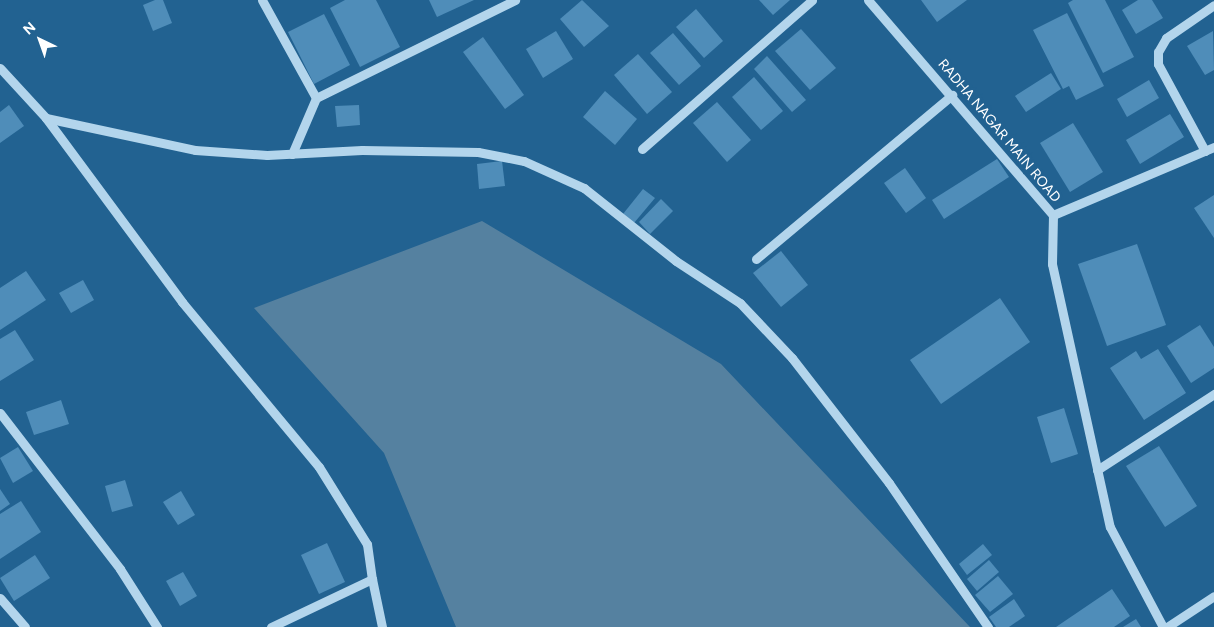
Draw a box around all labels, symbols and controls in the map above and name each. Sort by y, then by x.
north arrow [15,15,65,65]
text: N [20,19,39,38]
street label: RADHA NAGAR MAIN ROAD [934,56,1064,206]

